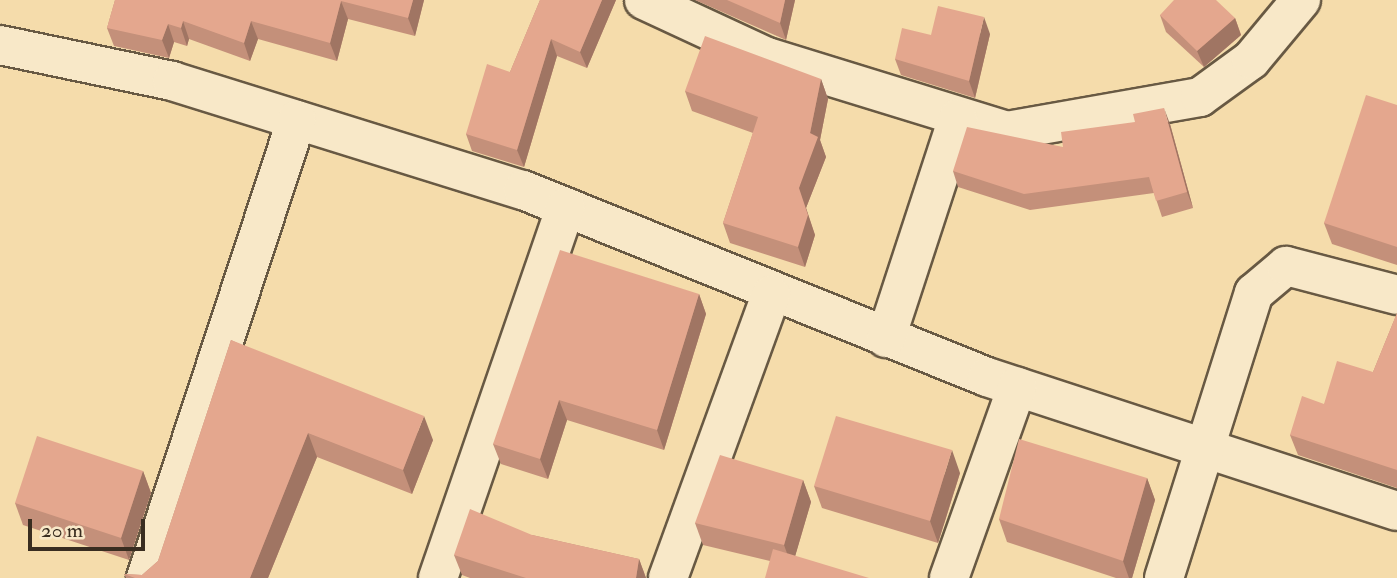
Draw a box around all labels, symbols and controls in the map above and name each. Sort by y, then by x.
scale bar [32,504,149,548]
text: 20 m [41,517,83,544]

